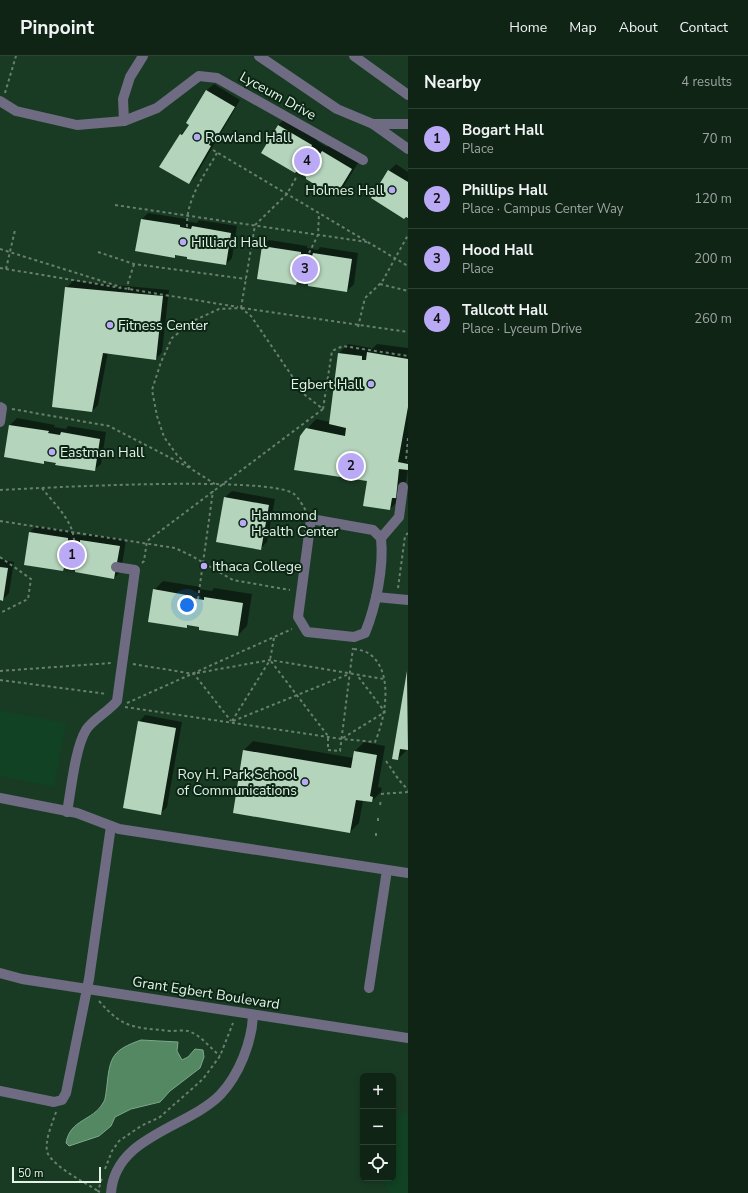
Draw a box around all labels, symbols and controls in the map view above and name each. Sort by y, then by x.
text: Pinpoint [20,15,94,41]
text: Home [509,18,547,37]
text: Map [569,18,597,37]
text: About [619,18,658,37]
text: Contact [680,18,728,37]
street label: Lyceum Drive [236,67,320,125]
text: Nearby [424,71,481,94]
text: 4 results [681,73,732,91]
text: Bogart Hall [462,120,544,140]
place label: Rowland Hall [205,128,292,147]
text: 1 [433,130,441,148]
text: 70 m [702,130,732,148]
marker: Rowland Hall [192,132,202,142]
text: Place [462,140,494,158]
pin: 4 [294,146,320,176]
text: Phillips Hall [462,180,548,200]
place label: Holmes Hall [305,181,385,200]
marker: Holmes Hall [387,185,397,195]
text: 2 [433,190,441,208]
text: 120 m [694,190,732,208]
text: Place · Campus Center Way [462,200,624,218]
place label: Hilliard Hall [191,233,268,252]
marker: Hilliard Hall [178,237,188,247]
text: Hood Hall [462,240,533,260]
text: 3 [433,250,441,268]
text: 200 m [694,250,732,268]
pin: 3 [292,254,318,284]
text: Place [462,260,494,278]
text: Tallcott Hall [462,300,548,320]
text: 4 [433,310,441,328]
text: 260 m [694,310,732,328]
place label: Fitness Center [118,316,208,335]
marker: Fitness Center [105,320,115,330]
text: Place · Lyceum Drive [462,320,582,338]
place label: Egbert Hall [291,375,364,394]
marker: Egbert Hall [366,379,376,389]
place label: Eastman Hall [60,443,145,462]
marker: Eastman Hall [47,447,57,457]
pin: 2 [338,451,364,481]
place label: Hammond Health Center [251,506,339,541]
marker: Hammond Health Center [238,518,248,528]
pin: 1 [59,540,85,570]
place label: Ithaca College [212,557,301,576]
marker: Ithaca College [199,561,209,571]
your location [177,595,197,615]
place label: Roy H. Park School of Communications [177,765,298,800]
marker: Roy H. Park School of Communications [300,777,310,787]
street label: Grant Egbert Boulevard [131,972,281,1014]
map controls [360,1073,396,1181]
button: + [360,1073,396,1109]
button: − [360,1109,396,1145]
button: locate [360,1145,396,1181]
scale bar [12,1165,101,1184]
text: 50 m [18,1166,43,1181]

